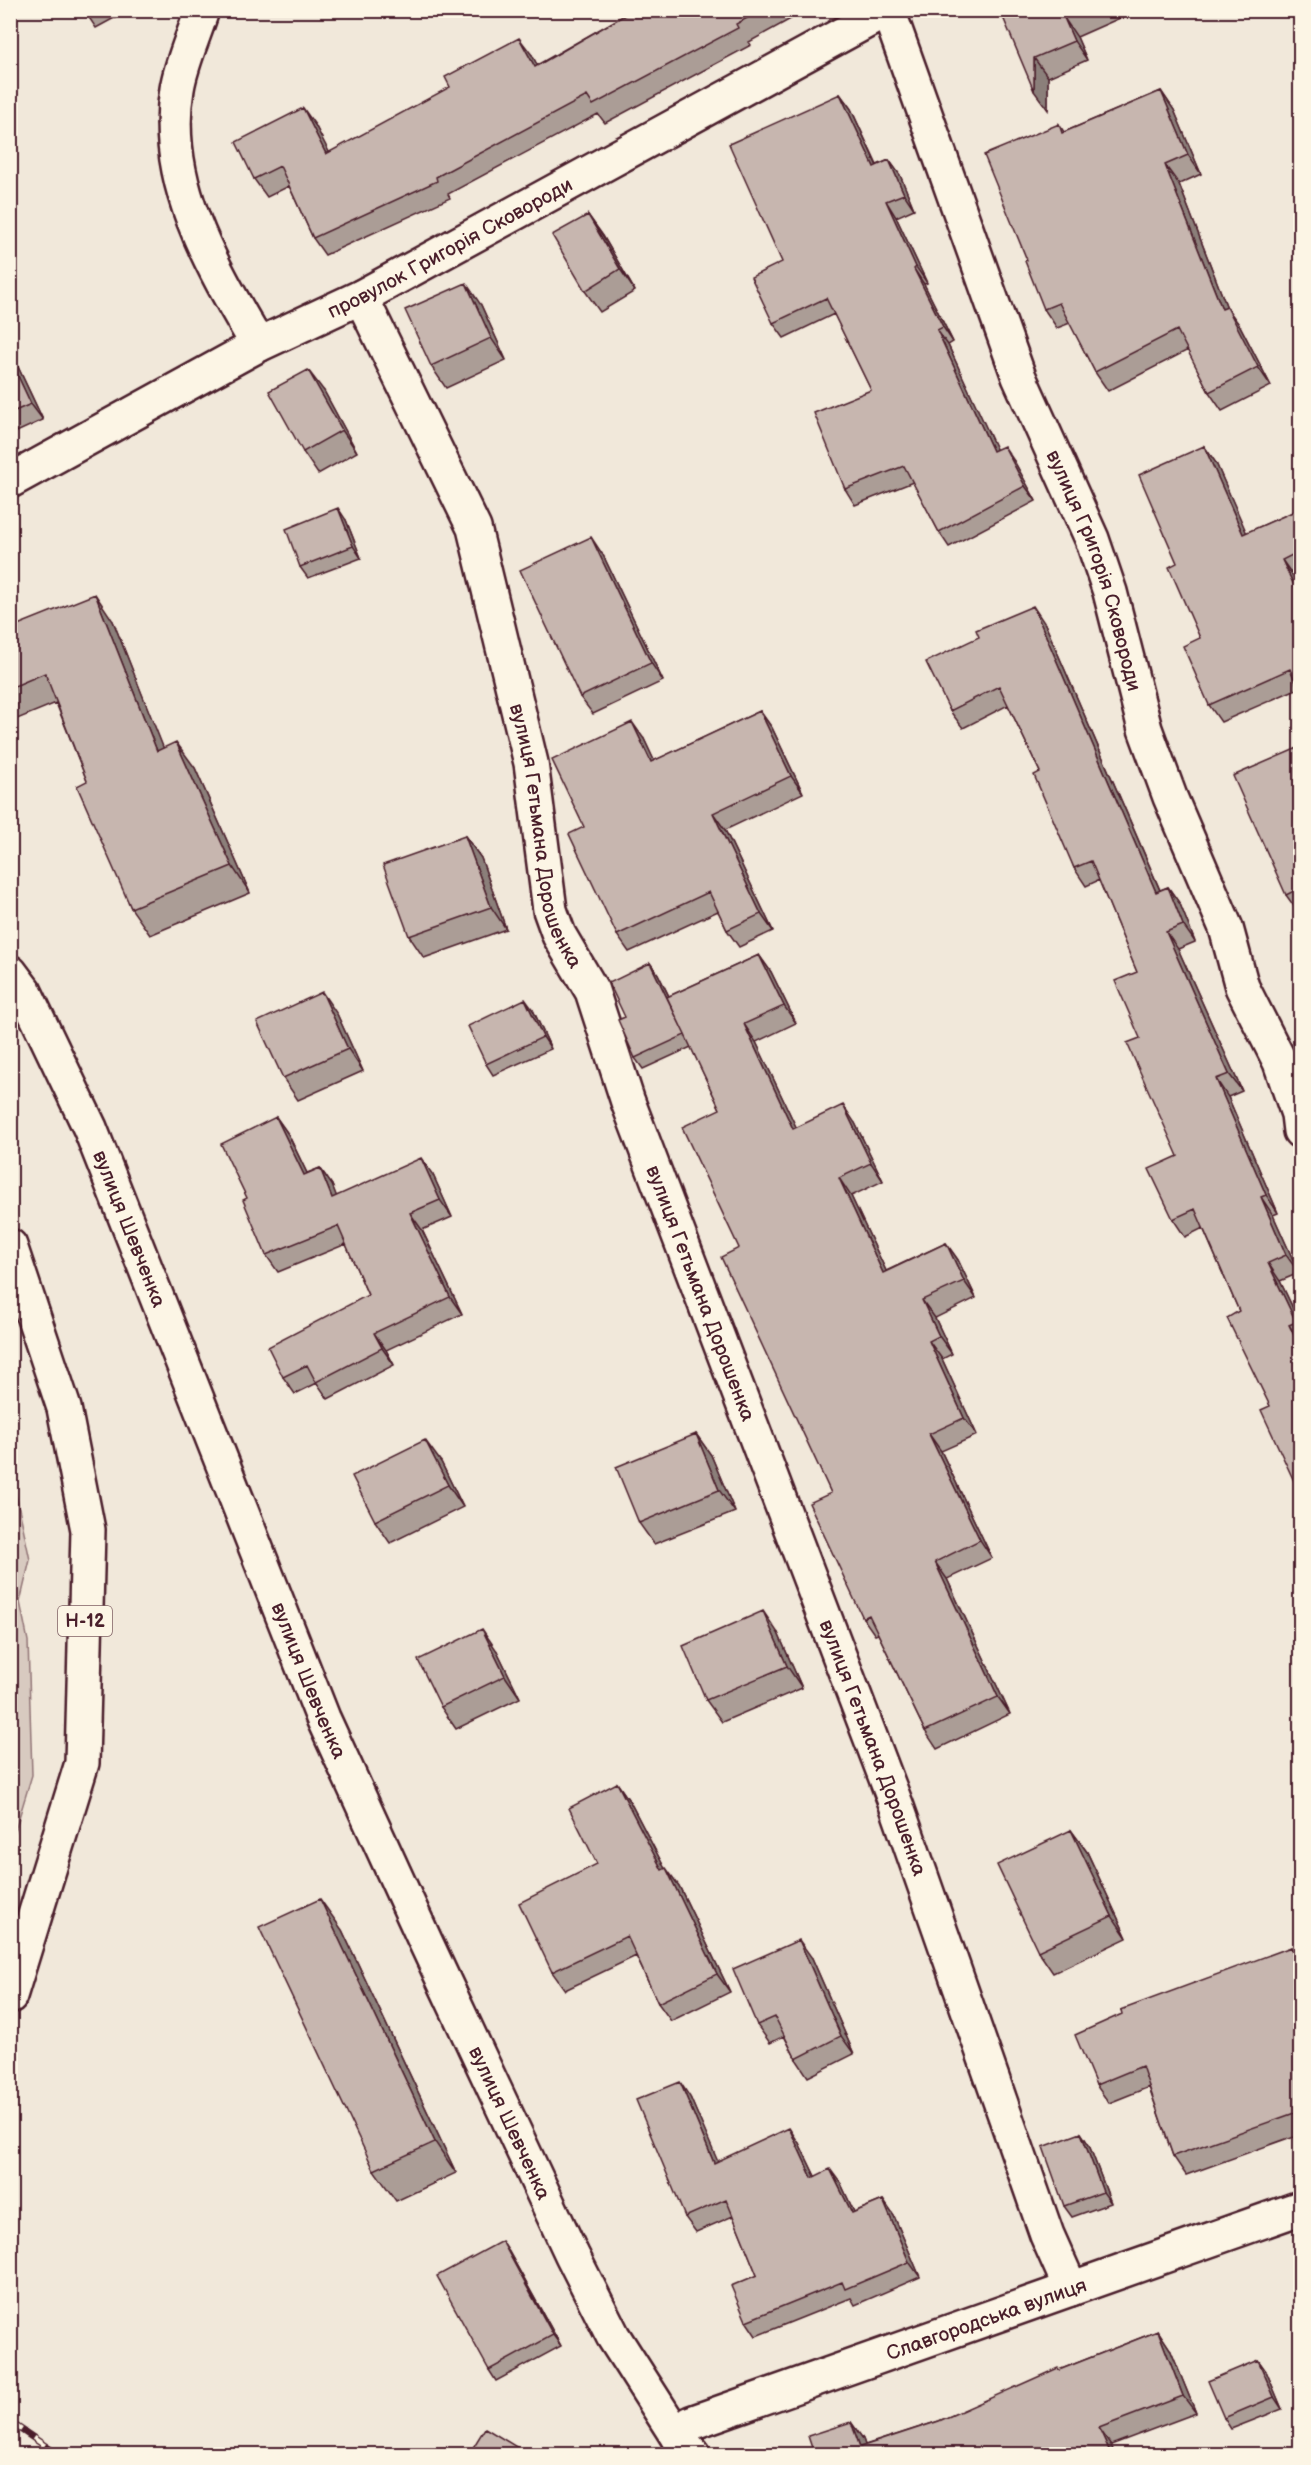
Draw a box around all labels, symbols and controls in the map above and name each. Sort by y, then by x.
street label: провулок Григорія Сковороди [324,173,577,324]
street label: вулиця Григорія Сковороди [1040,446,1146,694]
street label: вулиця Гетьмана Дорошенка [504,701,587,973]
street label: вулиця Шевченка [87,1147,171,1311]
street label: вулиця Гетьмана Дорошенка [640,1162,760,1425]
street label: вулиця Шевченка [266,1599,351,1763]
road number: Н-12 [58,1606,112,1636]
street label: вулиця Гетьмана Дорошенка [814,1616,931,1879]
street label: вулиця Шевченка [463,2043,555,2204]
street label: Славгородська вулиця [883,2273,1090,2366]

